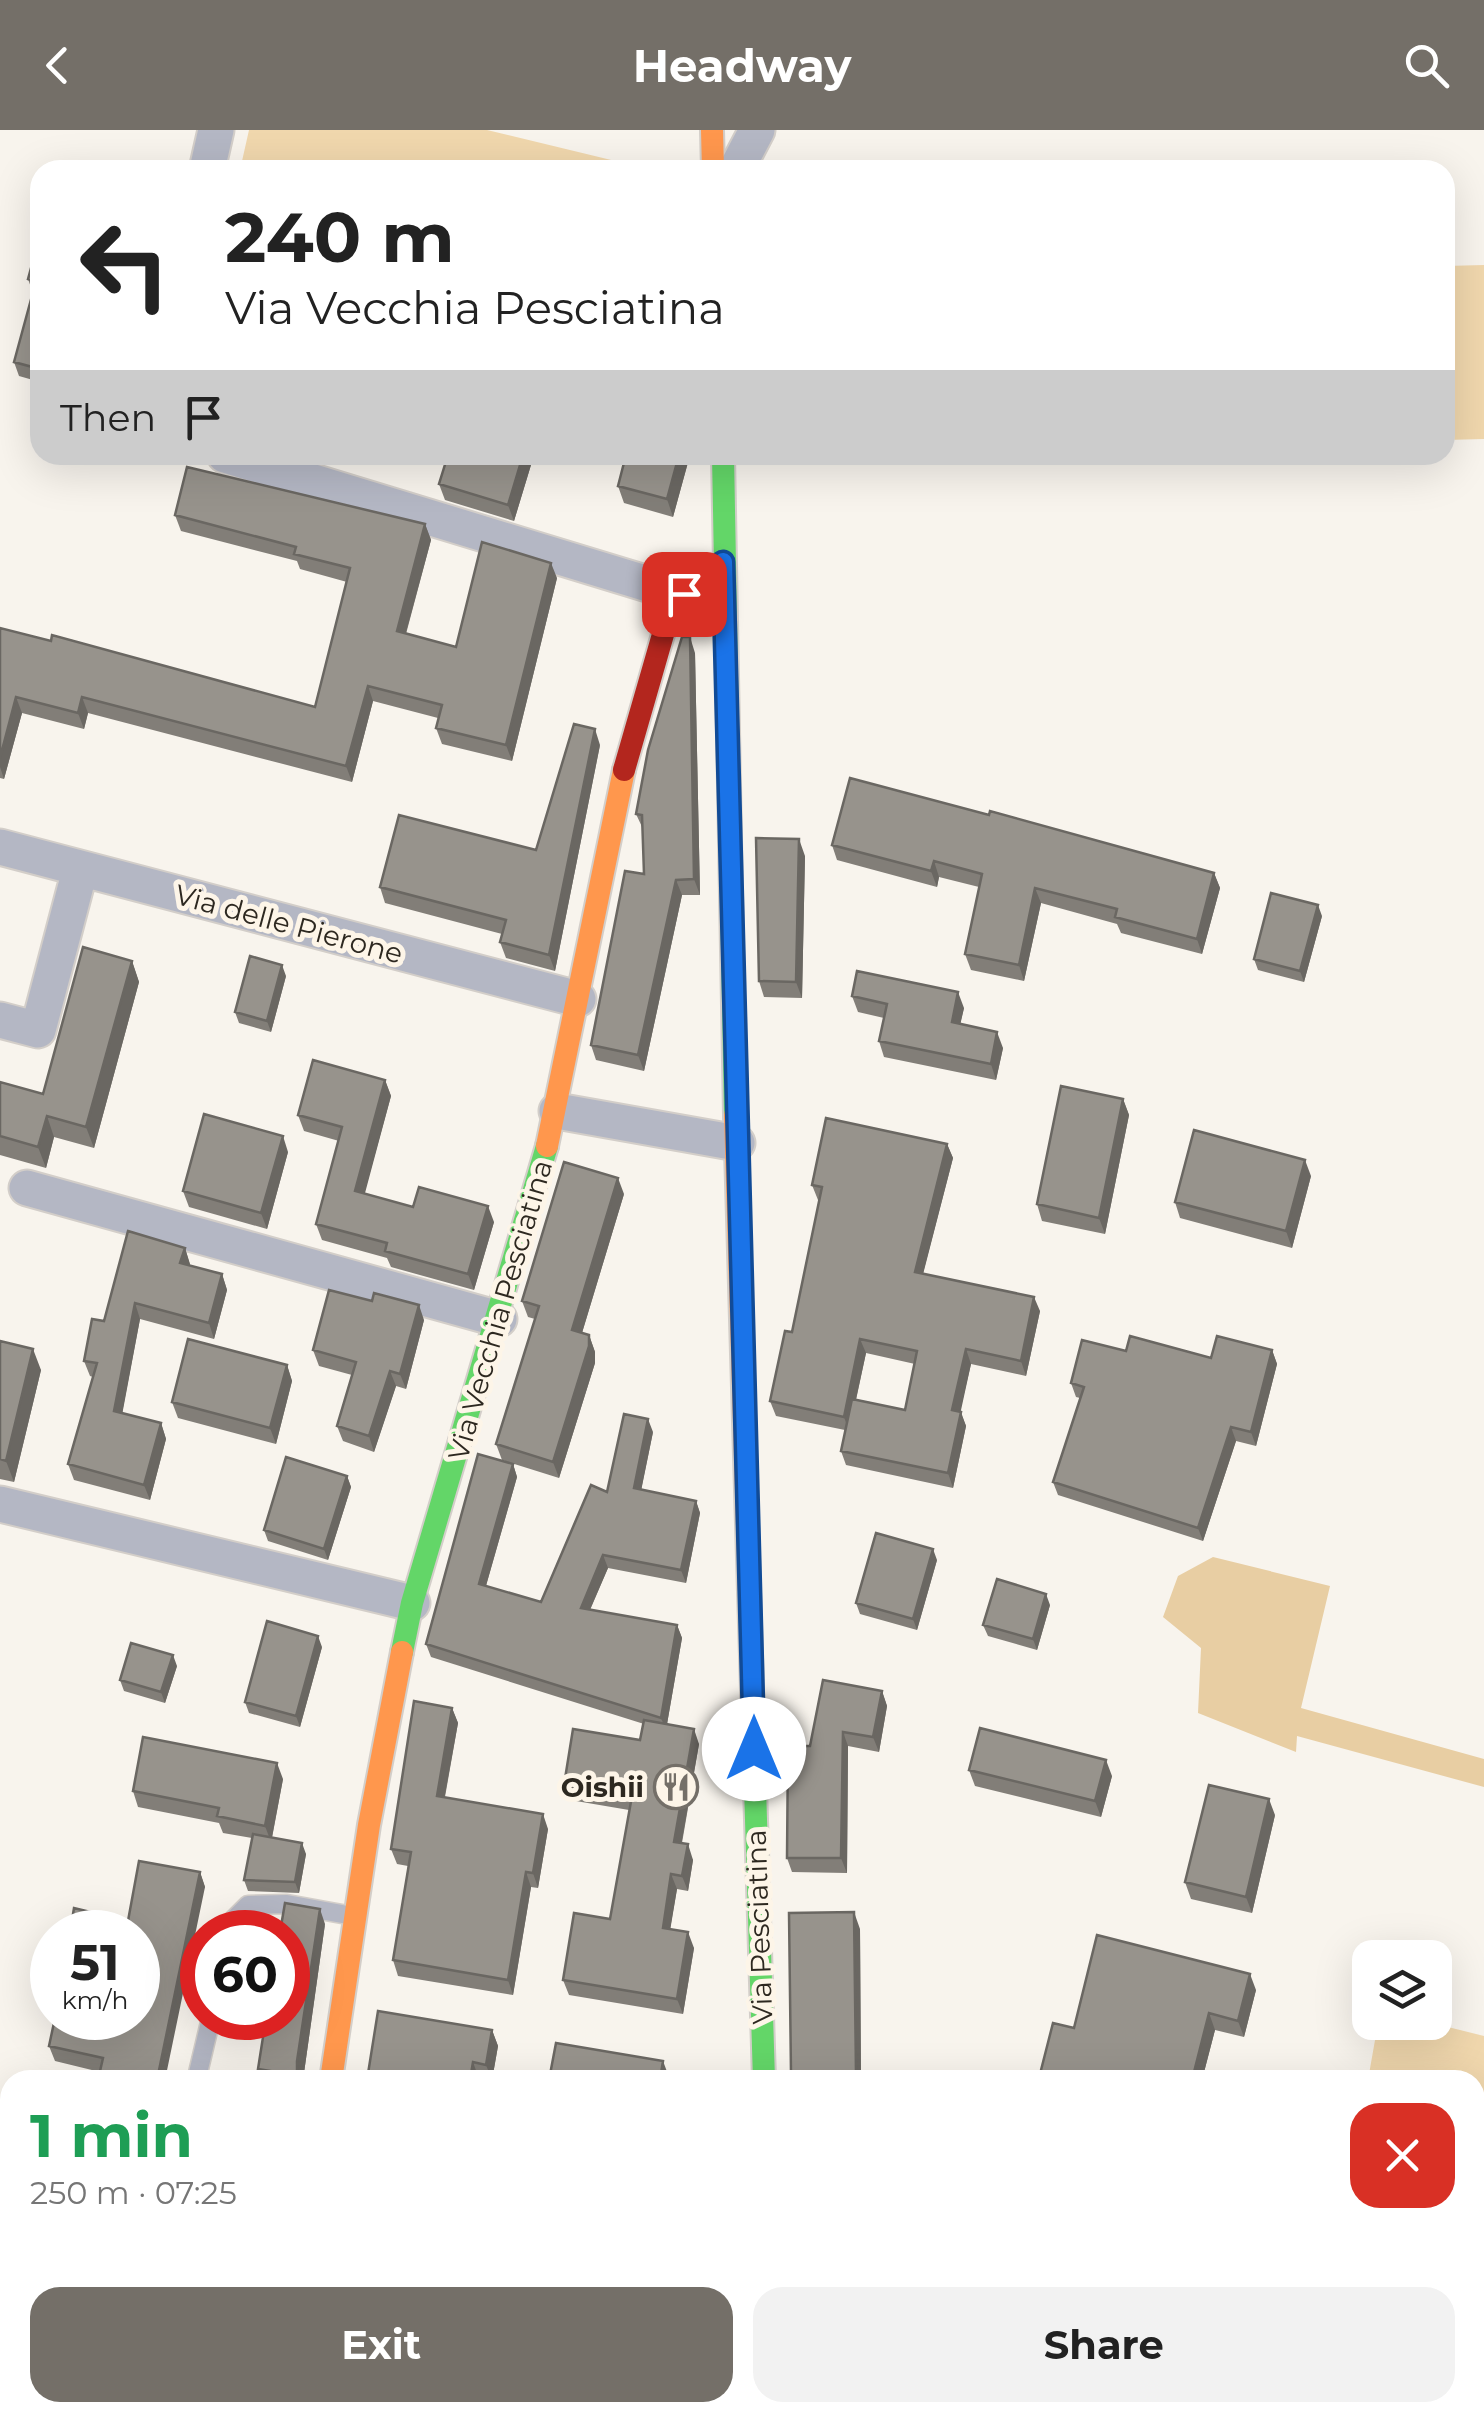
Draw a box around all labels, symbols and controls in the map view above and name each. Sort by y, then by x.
icon: back [30,38,85,93]
text: Headway [633,38,851,93]
icon: search [1399,38,1454,93]
text: 240 m [225,194,455,280]
icon: left [60,200,190,330]
text: Via Vecchia Pesciatina [225,280,725,335]
icon: arrive [176,390,231,445]
text: Then [60,394,156,441]
pin [642,552,727,637]
icon: arrive [657,567,712,622]
street label: Via delle Pierone [171,877,407,971]
street label: Via Vecchia Pesciatina [441,1156,559,1464]
position arrow [702,1697,806,1801]
restaurant icon: Oishii [653,1764,699,1810]
place label: Oishii [561,1770,644,1804]
street label: Via Pesciatina [739,1829,779,2025]
speed limit sign: 60 [180,1910,310,2040]
text: 51 [70,1932,120,1993]
map controls [1352,1940,1452,2040]
button: layers [1352,1940,1452,2040]
text: km/h [62,1985,128,2015]
text: 1 min [30,2099,193,2172]
button: close [1350,2103,1455,2208]
text: 250 m · 07:25 [30,2173,237,2212]
button: Exit [30,2287,733,2402]
button: Share [753,2287,1455,2402]

